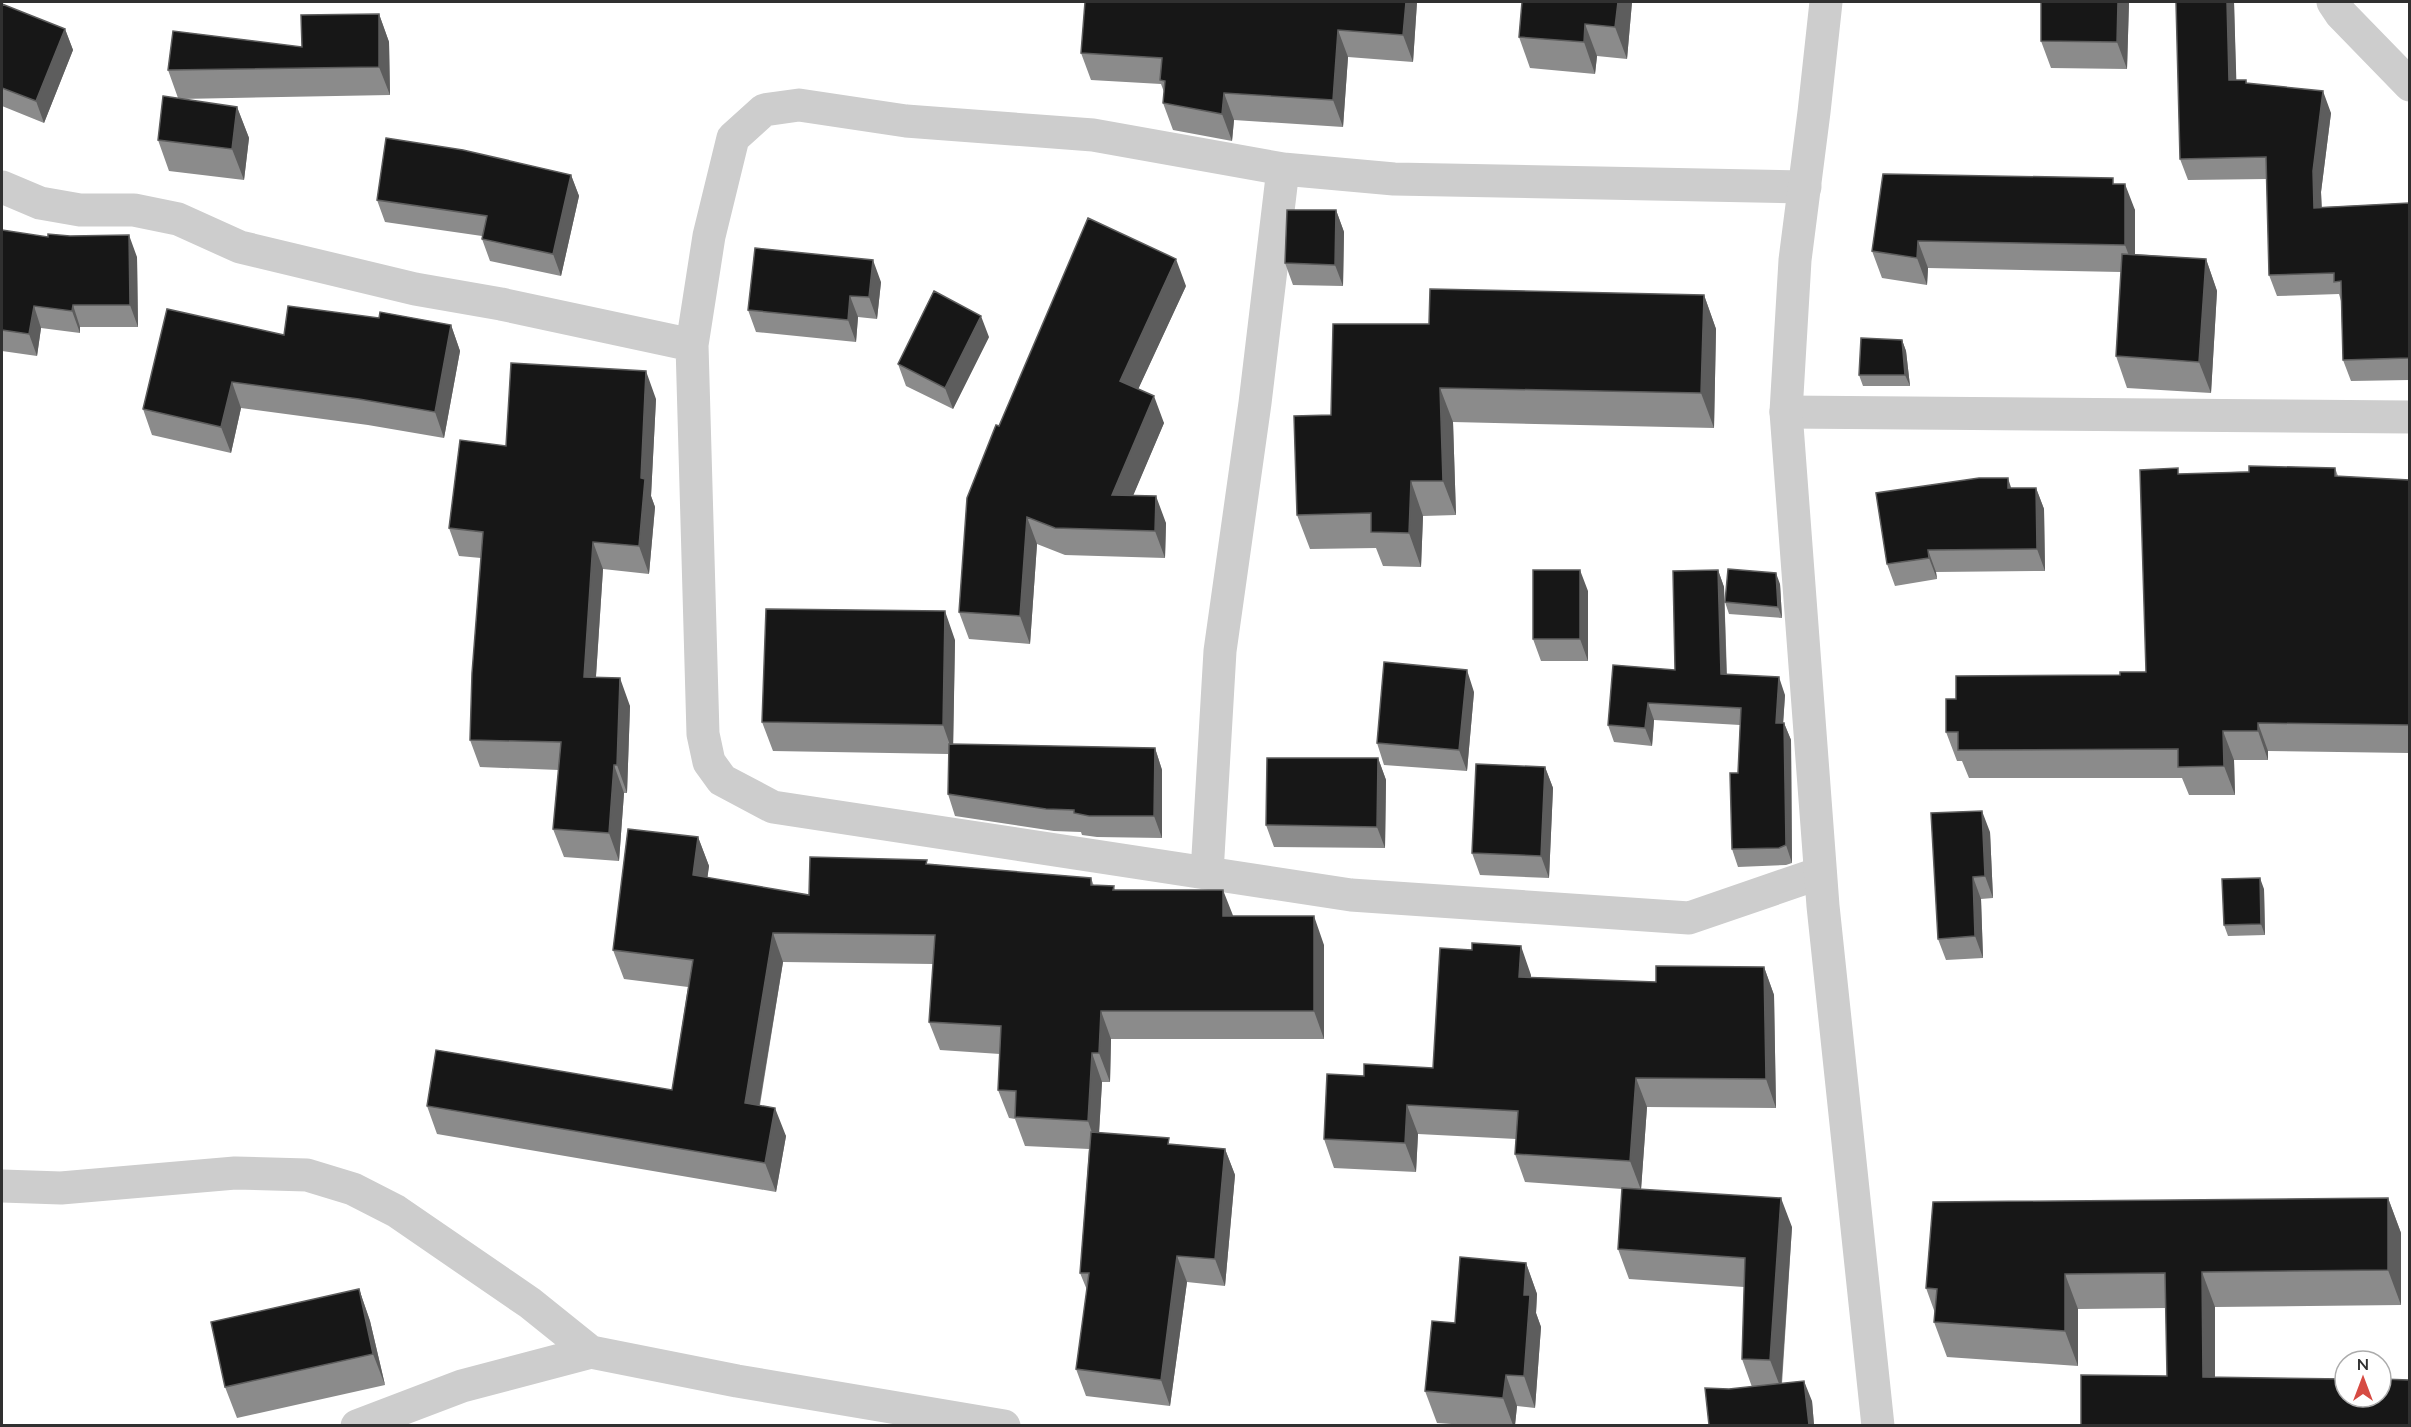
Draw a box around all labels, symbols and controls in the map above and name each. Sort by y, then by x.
north arrow [2333,1349,2393,1409]
text: N [2357,1354,2369,1373]

